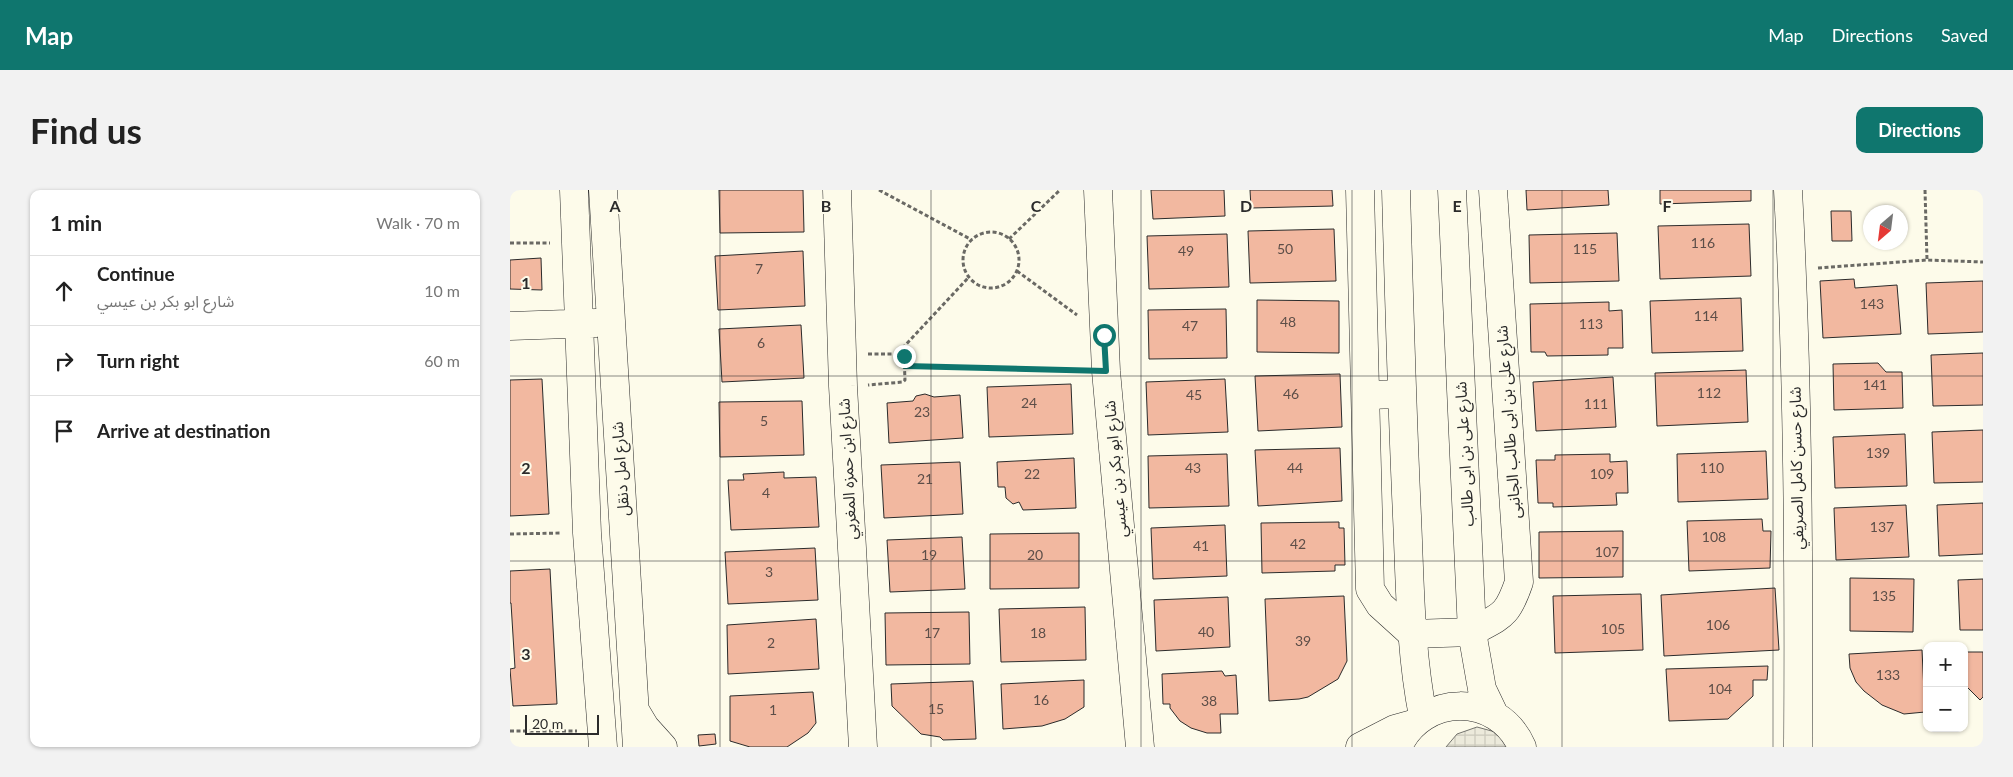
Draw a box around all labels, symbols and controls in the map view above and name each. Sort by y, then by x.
text: Map [25,21,73,50]
text: Map [1768,24,1804,46]
text: Directions [1832,24,1913,46]
text: Saved [1941,24,1988,46]
button: Directions [1856,107,1983,153]
text: Find us [30,109,142,151]
text: A [608,196,621,215]
text: B [821,196,831,215]
text: C [1031,196,1042,215]
text: D [1240,196,1252,215]
text: E [1452,196,1462,215]
text: F [1662,196,1672,215]
north arrow [1863,205,1908,250]
text: 1 min [50,210,102,235]
text: Walk · 70 m [376,213,460,232]
house number: 116 [1691,234,1715,251]
house number: 50 [1277,240,1293,257]
house number: 115 [1573,240,1597,257]
house number: 49 [1178,242,1194,259]
house number: 7 [755,260,763,277]
text: Continue [97,262,175,285]
text: 1 [521,273,531,292]
icon: ahead [50,277,78,305]
text: 10 m [424,281,460,300]
text: شارع ابو بكر بن عيسي [97,291,234,310]
house number: 143 [1860,295,1884,312]
house number: 114 [1694,307,1718,324]
house number: 48 [1280,313,1296,330]
house number: 113 [1579,315,1603,332]
house number: 47 [1182,317,1198,334]
route start [1093,324,1116,347]
street label: شارع على بن ابى طالب الجانبى [1491,324,1528,519]
house number: 6 [757,334,765,351]
route end [893,345,916,368]
icon: right [50,347,78,375]
text: Turn right [97,349,179,372]
text: 60 m [424,351,460,370]
house number: 141 [1863,376,1887,393]
street label: شارع على بن ابى طالب [1450,381,1481,527]
house number: 112 [1697,384,1721,401]
house number: 46 [1283,385,1299,402]
house number: 45 [1186,386,1202,403]
street label: شارع حسن كامل الصريفي [1785,386,1810,550]
house number: 24 [1021,394,1037,411]
house number: 111 [1584,395,1608,412]
street label: شارع ابن حمزه المغربي [833,398,864,540]
street label: شارع ابو بكر بن عيسي [1099,399,1134,538]
house number: 23 [914,403,930,420]
house number: 5 [760,412,768,429]
icon: arrive [50,417,78,445]
text: Arrive at destination [97,419,270,442]
street label: شارع امل دنقل [607,421,636,517]
house number: 139 [1866,444,1890,461]
text: 2 [521,458,531,477]
house number: 43 [1185,459,1201,476]
house number: 44 [1287,459,1303,476]
house number: 110 [1700,459,1724,476]
house number: 22 [1024,465,1040,482]
house number: 109 [1590,465,1614,482]
house number: 21 [917,470,933,487]
house number: 4 [762,484,770,501]
house number: 137 [1870,518,1894,535]
house number: 108 [1702,528,1726,545]
house number: 42 [1290,535,1306,552]
house number: 41 [1193,537,1209,554]
house number: 107 [1595,543,1619,560]
house number: 19 [921,546,937,563]
house number: 20 [1027,546,1043,563]
house number: 3 [765,563,773,580]
house number: 135 [1872,587,1896,604]
house number: 106 [1706,616,1730,633]
house number: 105 [1601,620,1625,637]
house number: 40 [1198,623,1214,640]
house number: 17 [924,624,940,641]
house number: 18 [1030,624,1046,641]
house number: 39 [1295,632,1311,649]
house number: 2 [767,634,775,651]
map controls [1923,642,1968,732]
button: + [1923,642,1968,687]
text: 3 [521,644,531,663]
house number: 133 [1876,666,1900,683]
house number: 104 [1708,680,1732,697]
button: − [1923,687,1968,732]
house number: 16 [1033,691,1049,708]
house number: 38 [1201,692,1217,709]
house number: 15 [928,700,944,717]
house number: 1 [769,701,777,718]
scale bar [525,712,599,735]
text: 20 m [532,715,563,732]

